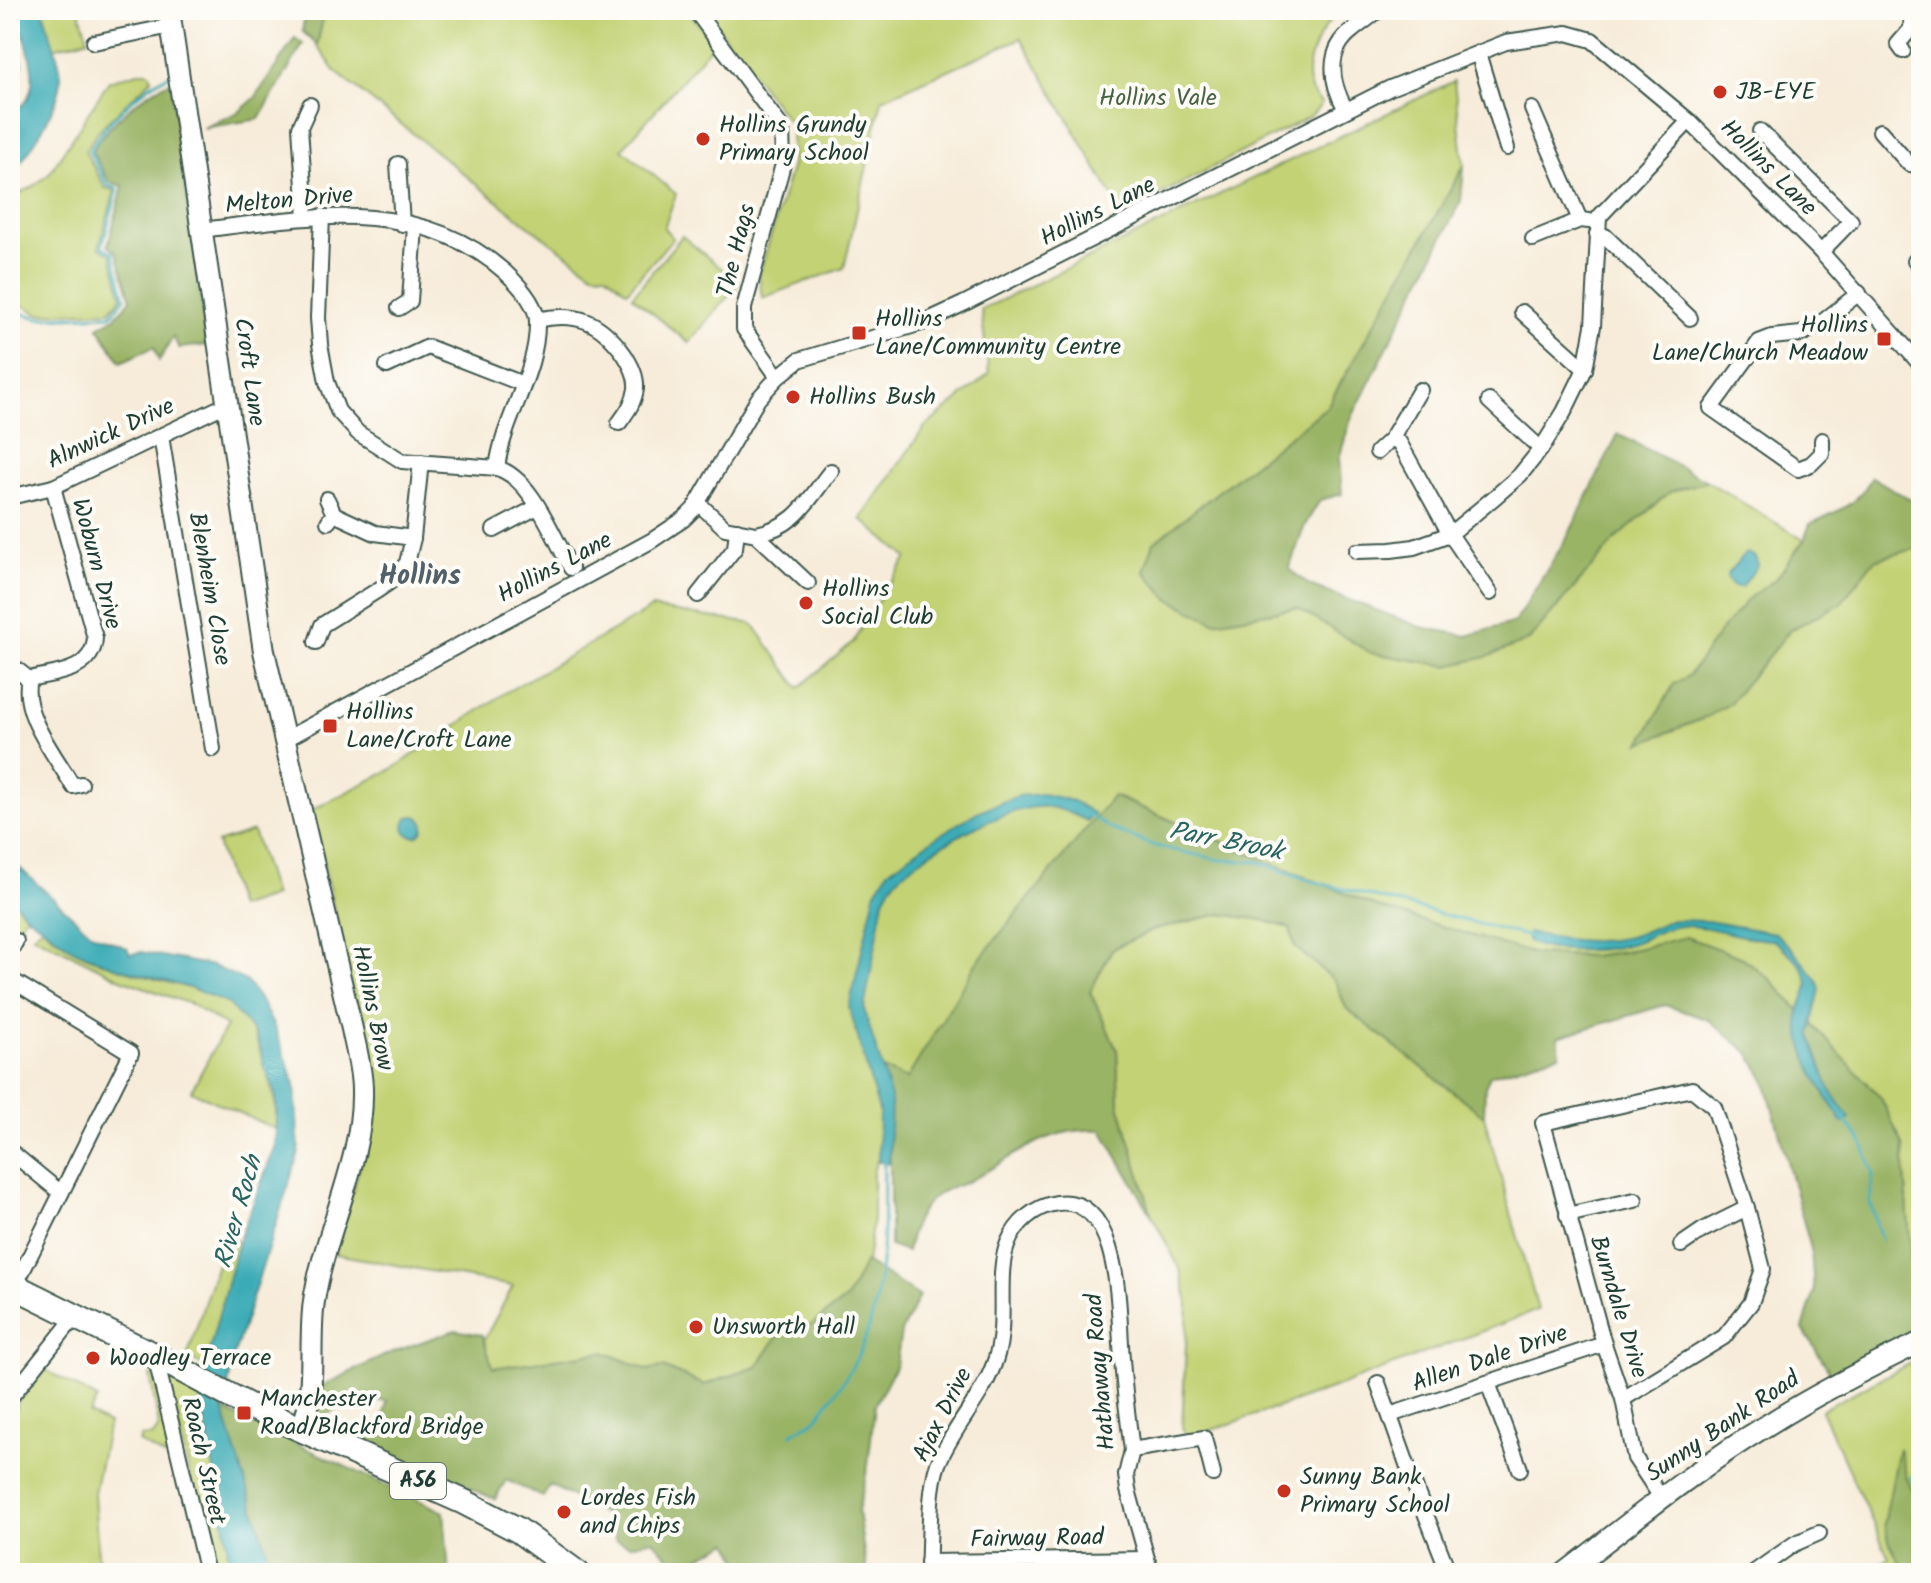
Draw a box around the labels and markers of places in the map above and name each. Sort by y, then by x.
place label: JB-EYE [1736,73,1816,112]
marker: JB-EYE [1711,83,1729,101]
place label: Hollins Grundy Primary School [719,106,869,173]
marker: Hollins Grundy Primary School [694,130,712,148]
place label: Hollins Lane/Community Centre [875,300,1121,367]
place label: Hollins Lane/Church Meadow [1652,306,1869,373]
marker: Hollins Lane/Community Centre [850,324,868,342]
marker: Hollins Lane/Church Meadow [1875,330,1893,348]
place label: Hollins Bush [809,378,936,417]
marker: Hollins Bush [784,388,802,406]
place label: Hollins Social Club [822,570,934,637]
marker: Hollins Social Club [797,594,815,612]
place label: Hollins Lane/Croft Lane [346,693,512,760]
marker: Hollins Lane/Croft Lane [321,717,339,735]
place label: Unsworth Hall [712,1308,855,1347]
marker: Unsworth Hall [687,1318,705,1336]
place label: Woodley Terrace [109,1339,272,1378]
marker: Woodley Terrace [84,1349,102,1367]
place label: Manchester Road/Blackford Bridge [260,1380,484,1447]
marker: Manchester Road/Blackford Bridge [235,1404,253,1422]
place label: Sunny Bank Primary School [1300,1458,1450,1525]
place label: Lordes Fish and Chips [580,1479,696,1546]
marker: Sunny Bank Primary School [1275,1482,1293,1500]
marker: Lordes Fish and Chips [555,1503,573,1521]

